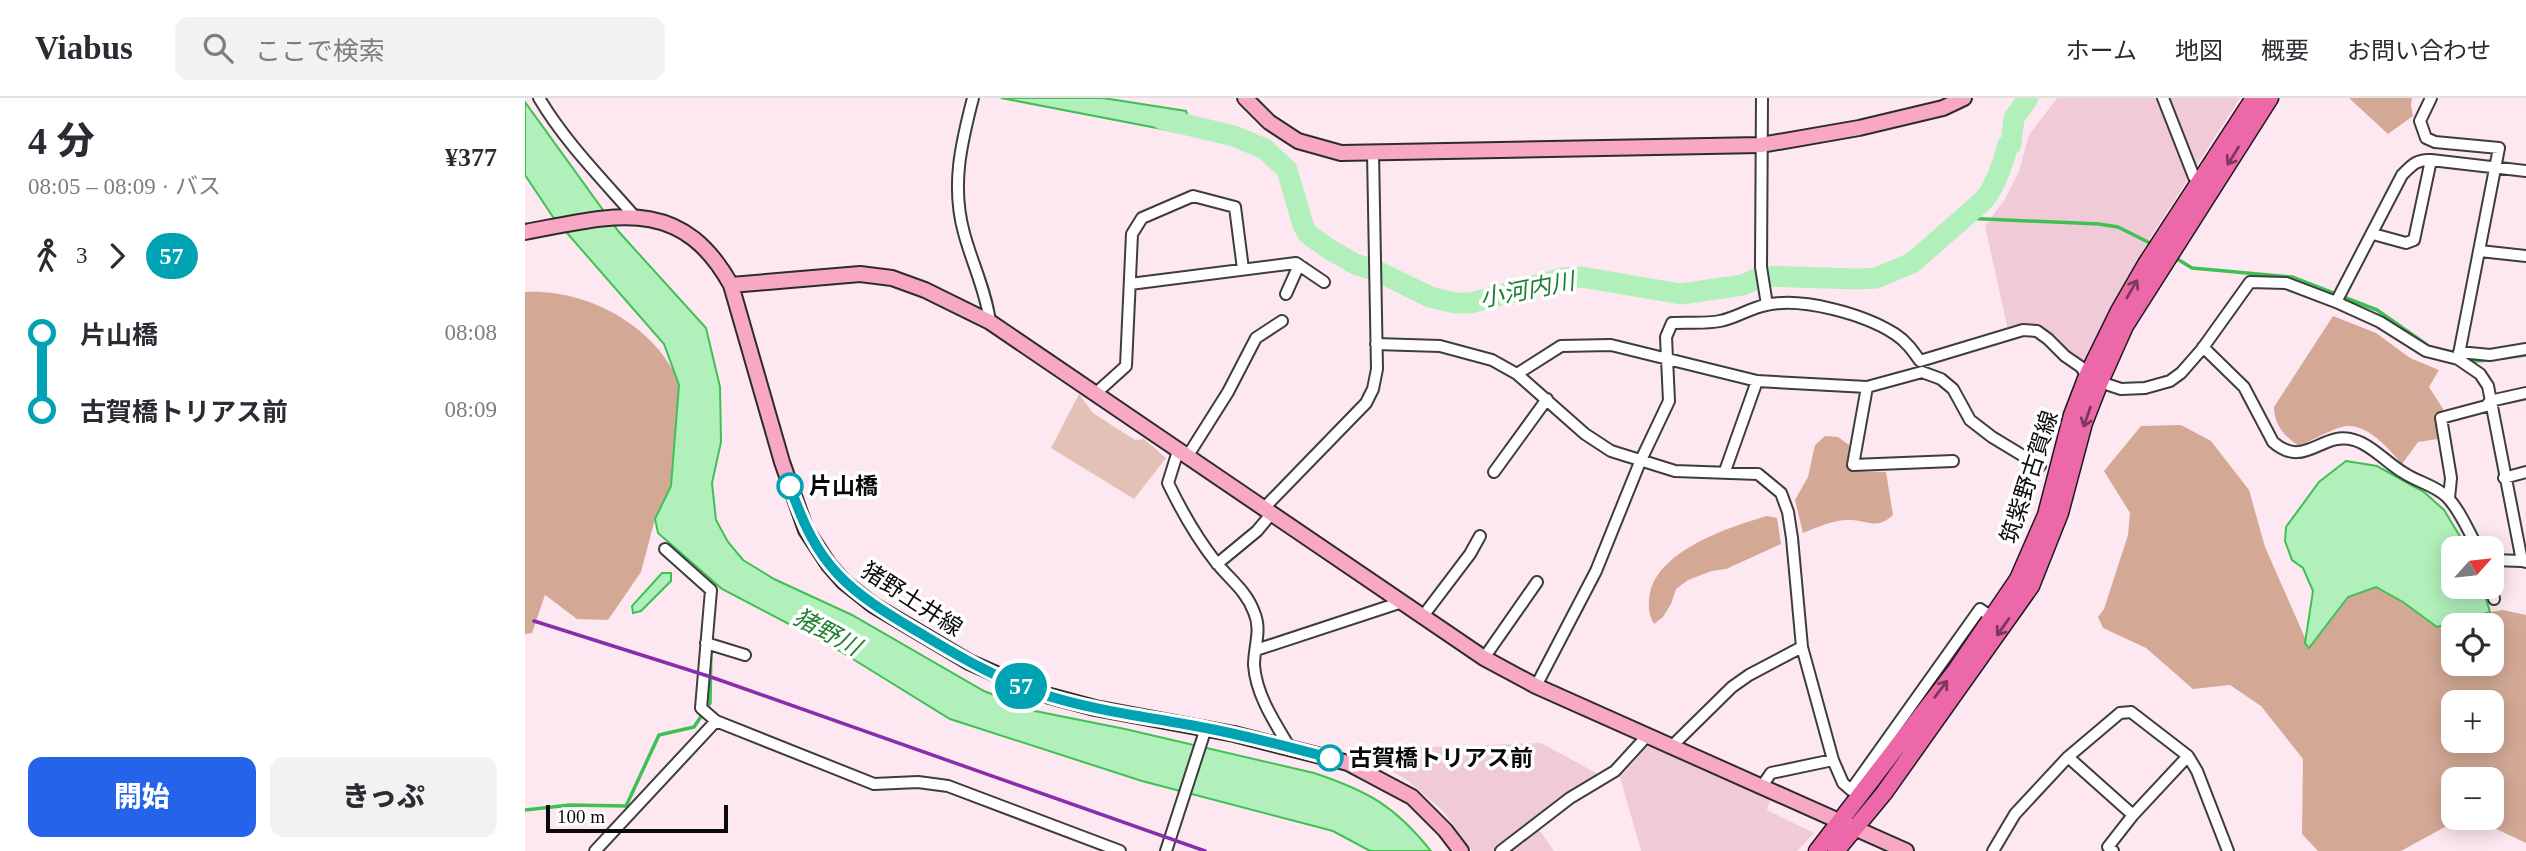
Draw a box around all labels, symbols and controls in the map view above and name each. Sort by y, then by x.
search box [175,17,665,80]
icon: search [199,29,237,67]
text: Viabus [35,30,133,66]
text: ここで検索 [255,37,385,66]
text: ホーム [2066,38,2137,64]
text: 地図 [2175,38,2223,64]
text: 概要 [2261,38,2309,64]
text: お問い合わせ [2347,38,2491,64]
text: 4 分 [28,120,95,162]
text: ¥377 [445,143,497,172]
one-way arrow [2226,145,2240,165]
text: 08:05 – 08:09 · バス [28,174,221,199]
icon: walk [28,237,66,275]
icon: forward [98,237,136,275]
text: 3 [76,243,88,268]
text: 57 [160,243,184,269]
water label: 小河内川 [1477,268,1580,312]
one-way arrow [2125,279,2139,299]
text: 08:08 [445,320,497,345]
text: 片山橋 [80,321,158,350]
text: 08:09 [445,397,497,422]
text: 古賀橋トリアス前 [80,398,288,427]
one-way arrow [2080,406,2092,428]
street label: 筑紫野古賀線 [1996,408,2063,547]
marker: 片山橋 [777,473,803,499]
place label: 片山橋 [809,474,878,499]
north arrow [2441,536,2504,598]
map controls [2441,536,2504,830]
street label: 猪野土井線 [857,558,967,641]
water label: 猪野川 [789,604,868,662]
button: locate [2441,613,2504,676]
one-way arrow [1996,617,2010,636]
line badge: 57 [989,663,1053,709]
text: 57 [1009,673,1033,699]
one-way arrow [1933,681,1948,699]
button: + [2441,690,2504,753]
marker: 古賀橋トリアス前 [1317,745,1343,771]
place label: 古賀橋トリアス前 [1349,746,1533,771]
button: 開始 [28,757,256,837]
button: きっぷ [270,757,497,837]
button: − [2441,767,2504,830]
scale bar [546,802,728,834]
text: 100 m [557,806,605,827]

